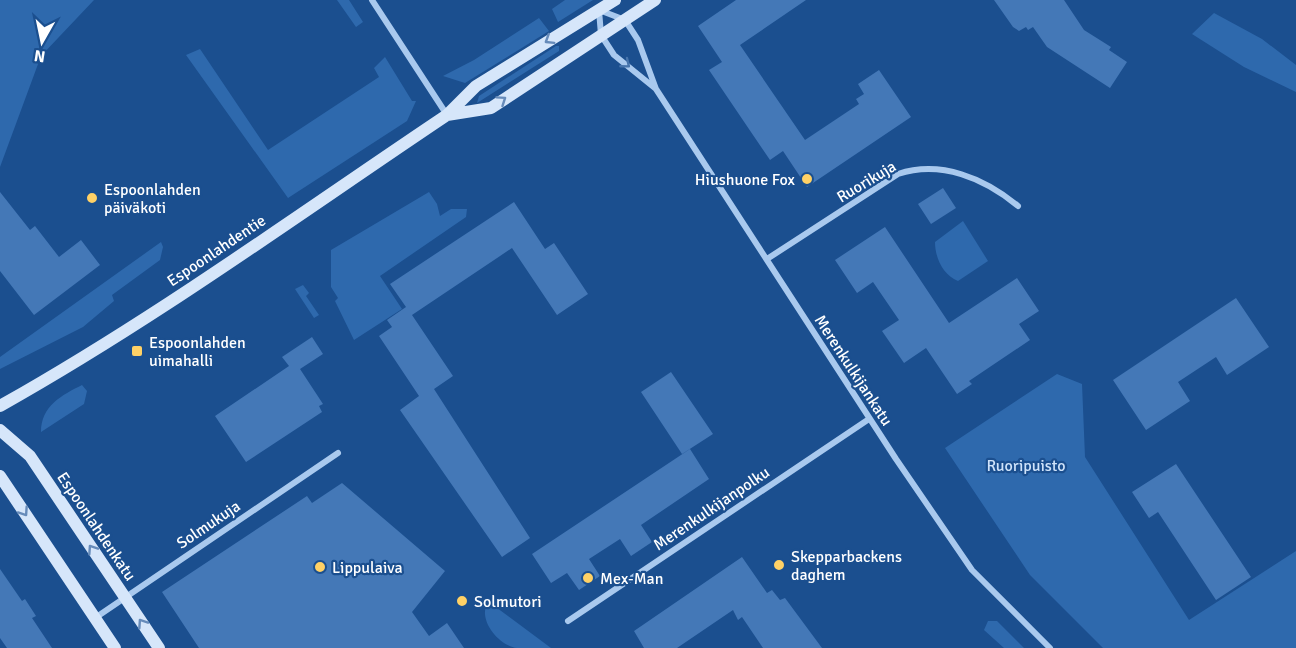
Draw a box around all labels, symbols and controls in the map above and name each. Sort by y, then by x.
north arrow [12,12,72,72]
one-way arrow [545,33,556,44]
text: N [33,45,47,67]
one-way arrow [619,57,630,68]
one-way arrow [496,97,507,108]
street label: Ruorikuja [833,156,900,207]
place label: Hiushuone Fox [695,170,796,190]
marker: Hiushuone Fox [800,172,814,186]
place label: Espoonlahden päiväkoti [104,180,201,218]
marker: Espoonlahden päiväkoti [85,191,99,205]
street label: Espoonlahdentie [163,210,270,291]
street label: Merenkulkijankatu [810,311,896,430]
place label: Espoonlahden uimahalli [149,333,246,371]
marker: Espoonlahden uimahalli [130,344,144,358]
park label: Ruoripuisto [986,456,1066,476]
street label: Merenkulkijanpolku [650,463,774,555]
street label: Espoonlahdenkatu [52,468,140,585]
street label: Solmukuja [173,496,244,553]
one-way arrow [17,505,28,516]
one-way arrow [88,544,99,555]
place label: Skepparbackens daghem [791,547,902,585]
place label: Lippulaiva [332,558,403,578]
marker: Skepparbackens daghem [772,558,786,572]
marker: Lippulaiva [313,560,327,574]
place label: Mex-Man [600,569,663,589]
marker: Mex-Man [581,571,595,585]
place label: Solmutori [474,592,542,612]
marker: Solmutori [455,594,469,608]
one-way arrow [138,618,149,629]

